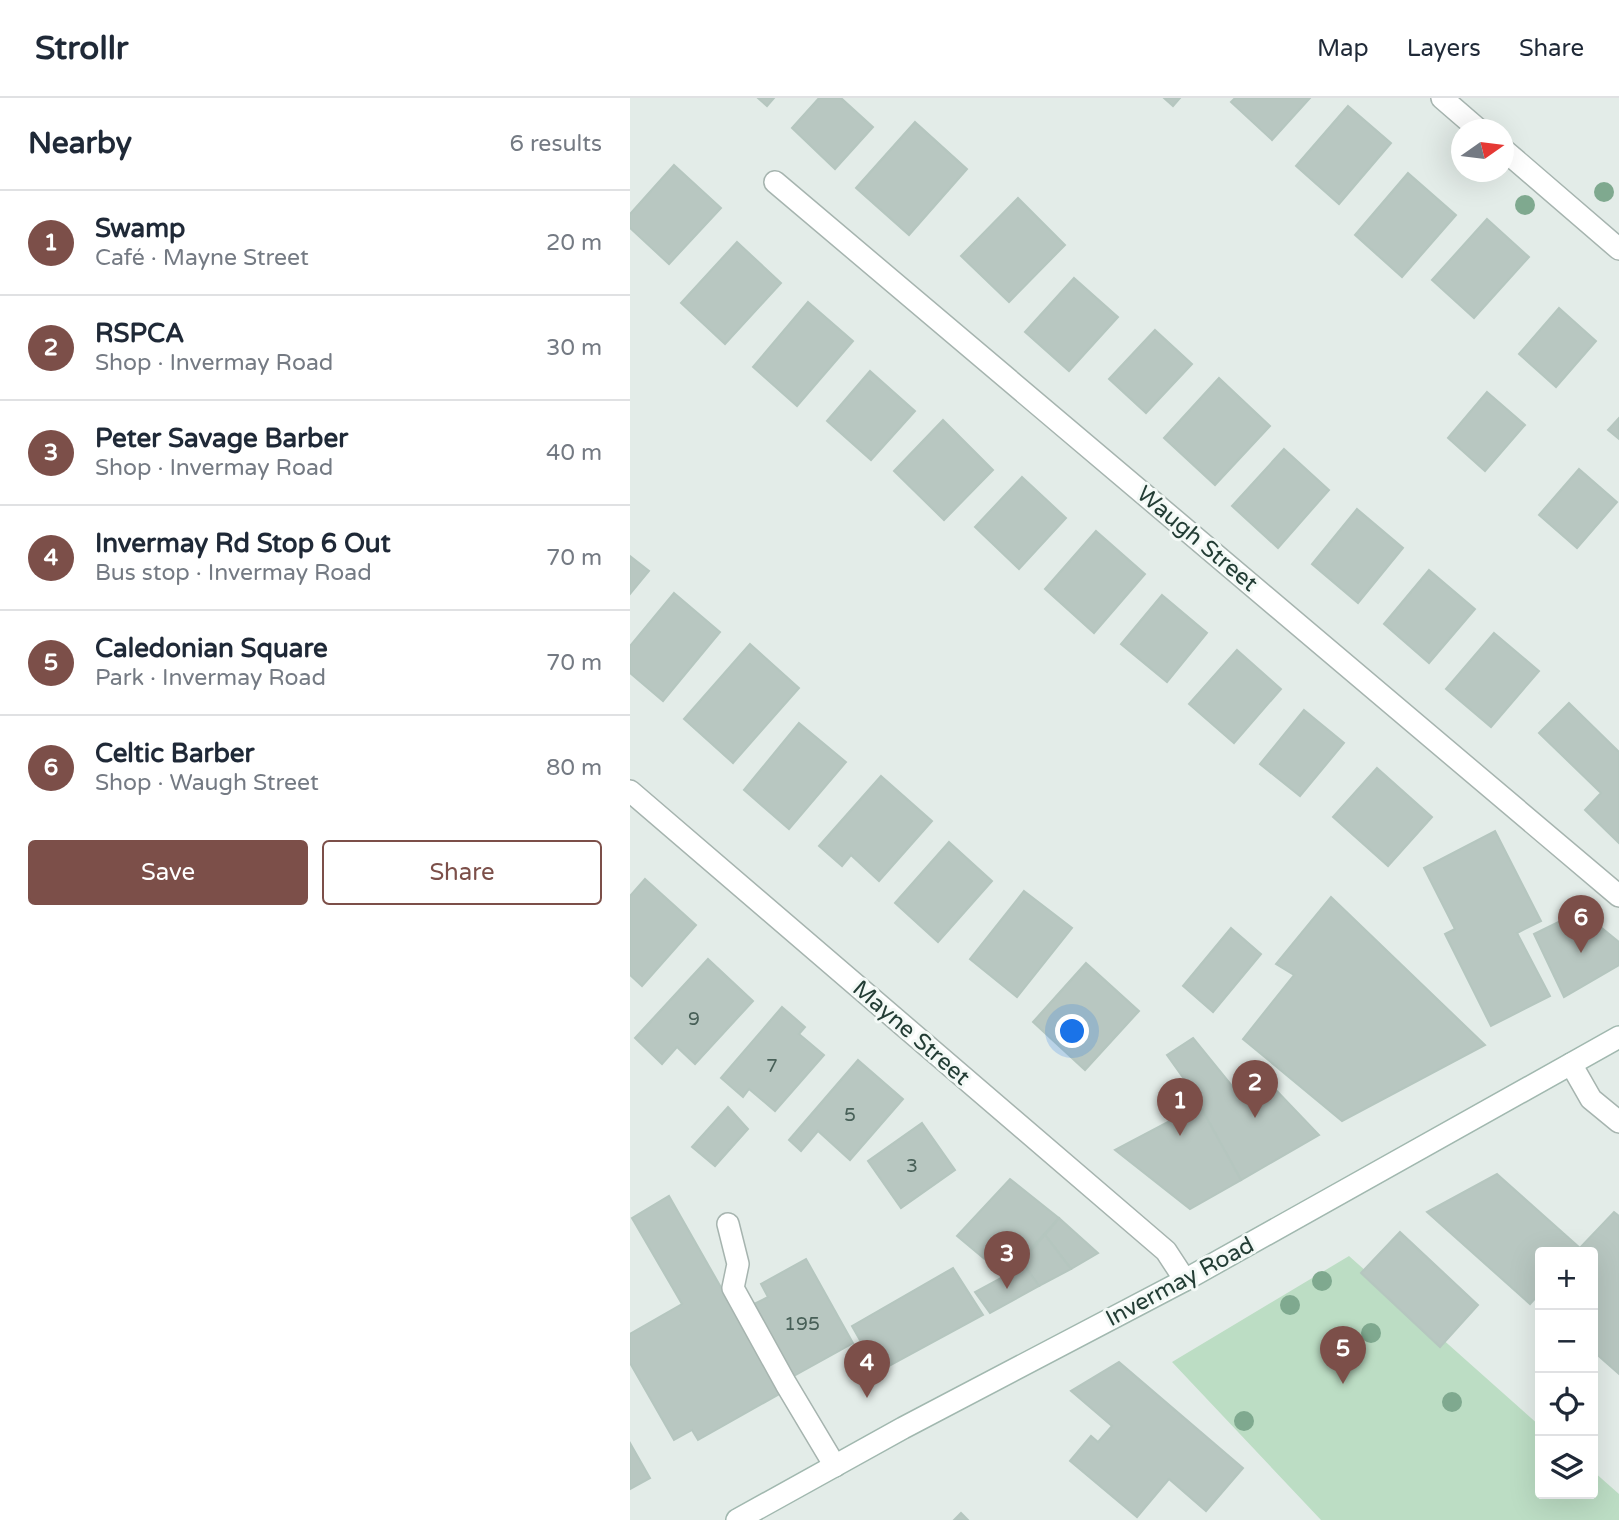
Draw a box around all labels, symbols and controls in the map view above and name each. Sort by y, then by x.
text: Strollr [35,29,129,68]
text: Map [1317,34,1369,63]
text: Layers [1407,34,1481,63]
text: Share [1519,34,1584,63]
north arrow [1451,119,1514,182]
text: Nearby [28,125,132,162]
text: 6 results [509,130,602,158]
text: Swamp [95,213,186,244]
text: 1 [44,229,58,257]
text: 20 m [546,229,602,257]
text: Café · Mayne Street [95,244,309,272]
text: RSPCA [95,318,184,349]
text: 2 [44,334,58,362]
text: 30 m [546,334,602,362]
text: Shop · Invermay Road [95,349,333,377]
text: Peter Savage Barber [95,423,348,454]
text: 3 [44,439,58,467]
text: 40 m [546,439,602,467]
text: Shop · Invermay Road [95,454,333,482]
street label: Waugh Street [1131,480,1263,598]
text: Invermay Rd Stop 6 Out [95,528,391,559]
text: 4 [44,544,58,572]
text: 70 m [546,544,602,572]
text: Bus stop · Invermay Road [95,559,372,587]
text: Caledonian Square [95,633,328,664]
text: 5 [44,649,58,677]
text: 70 m [546,649,602,677]
text: Park · Invermay Road [95,664,326,692]
text: Celtic Barber [95,738,255,769]
text: 6 [44,754,58,782]
text: 80 m [546,754,602,782]
text: Shop · Waugh Street [95,769,319,797]
button: Save [28,840,308,905]
button: Share [322,840,602,905]
pin: 6 [1558,895,1604,953]
street label: Mayne Street [847,975,975,1092]
house number: 9 [688,1008,700,1030]
your location [1055,1014,1089,1048]
house number: 7 [766,1055,778,1077]
pin: 2 [1232,1060,1278,1118]
pin: 1 [1157,1078,1203,1136]
house number: 5 [844,1104,856,1126]
house number: 3 [906,1155,918,1177]
pin: 3 [984,1231,1030,1289]
street label: Invermay Road [1101,1231,1259,1333]
map controls [1535,1247,1598,1499]
button: + [1535,1247,1598,1310]
button: − [1535,1310,1598,1373]
house number: 195 [784,1313,820,1335]
pin: 5 [1320,1326,1366,1384]
pin: 4 [844,1340,890,1398]
button: locate [1535,1373,1598,1436]
button: layers [1535,1436,1598,1499]

